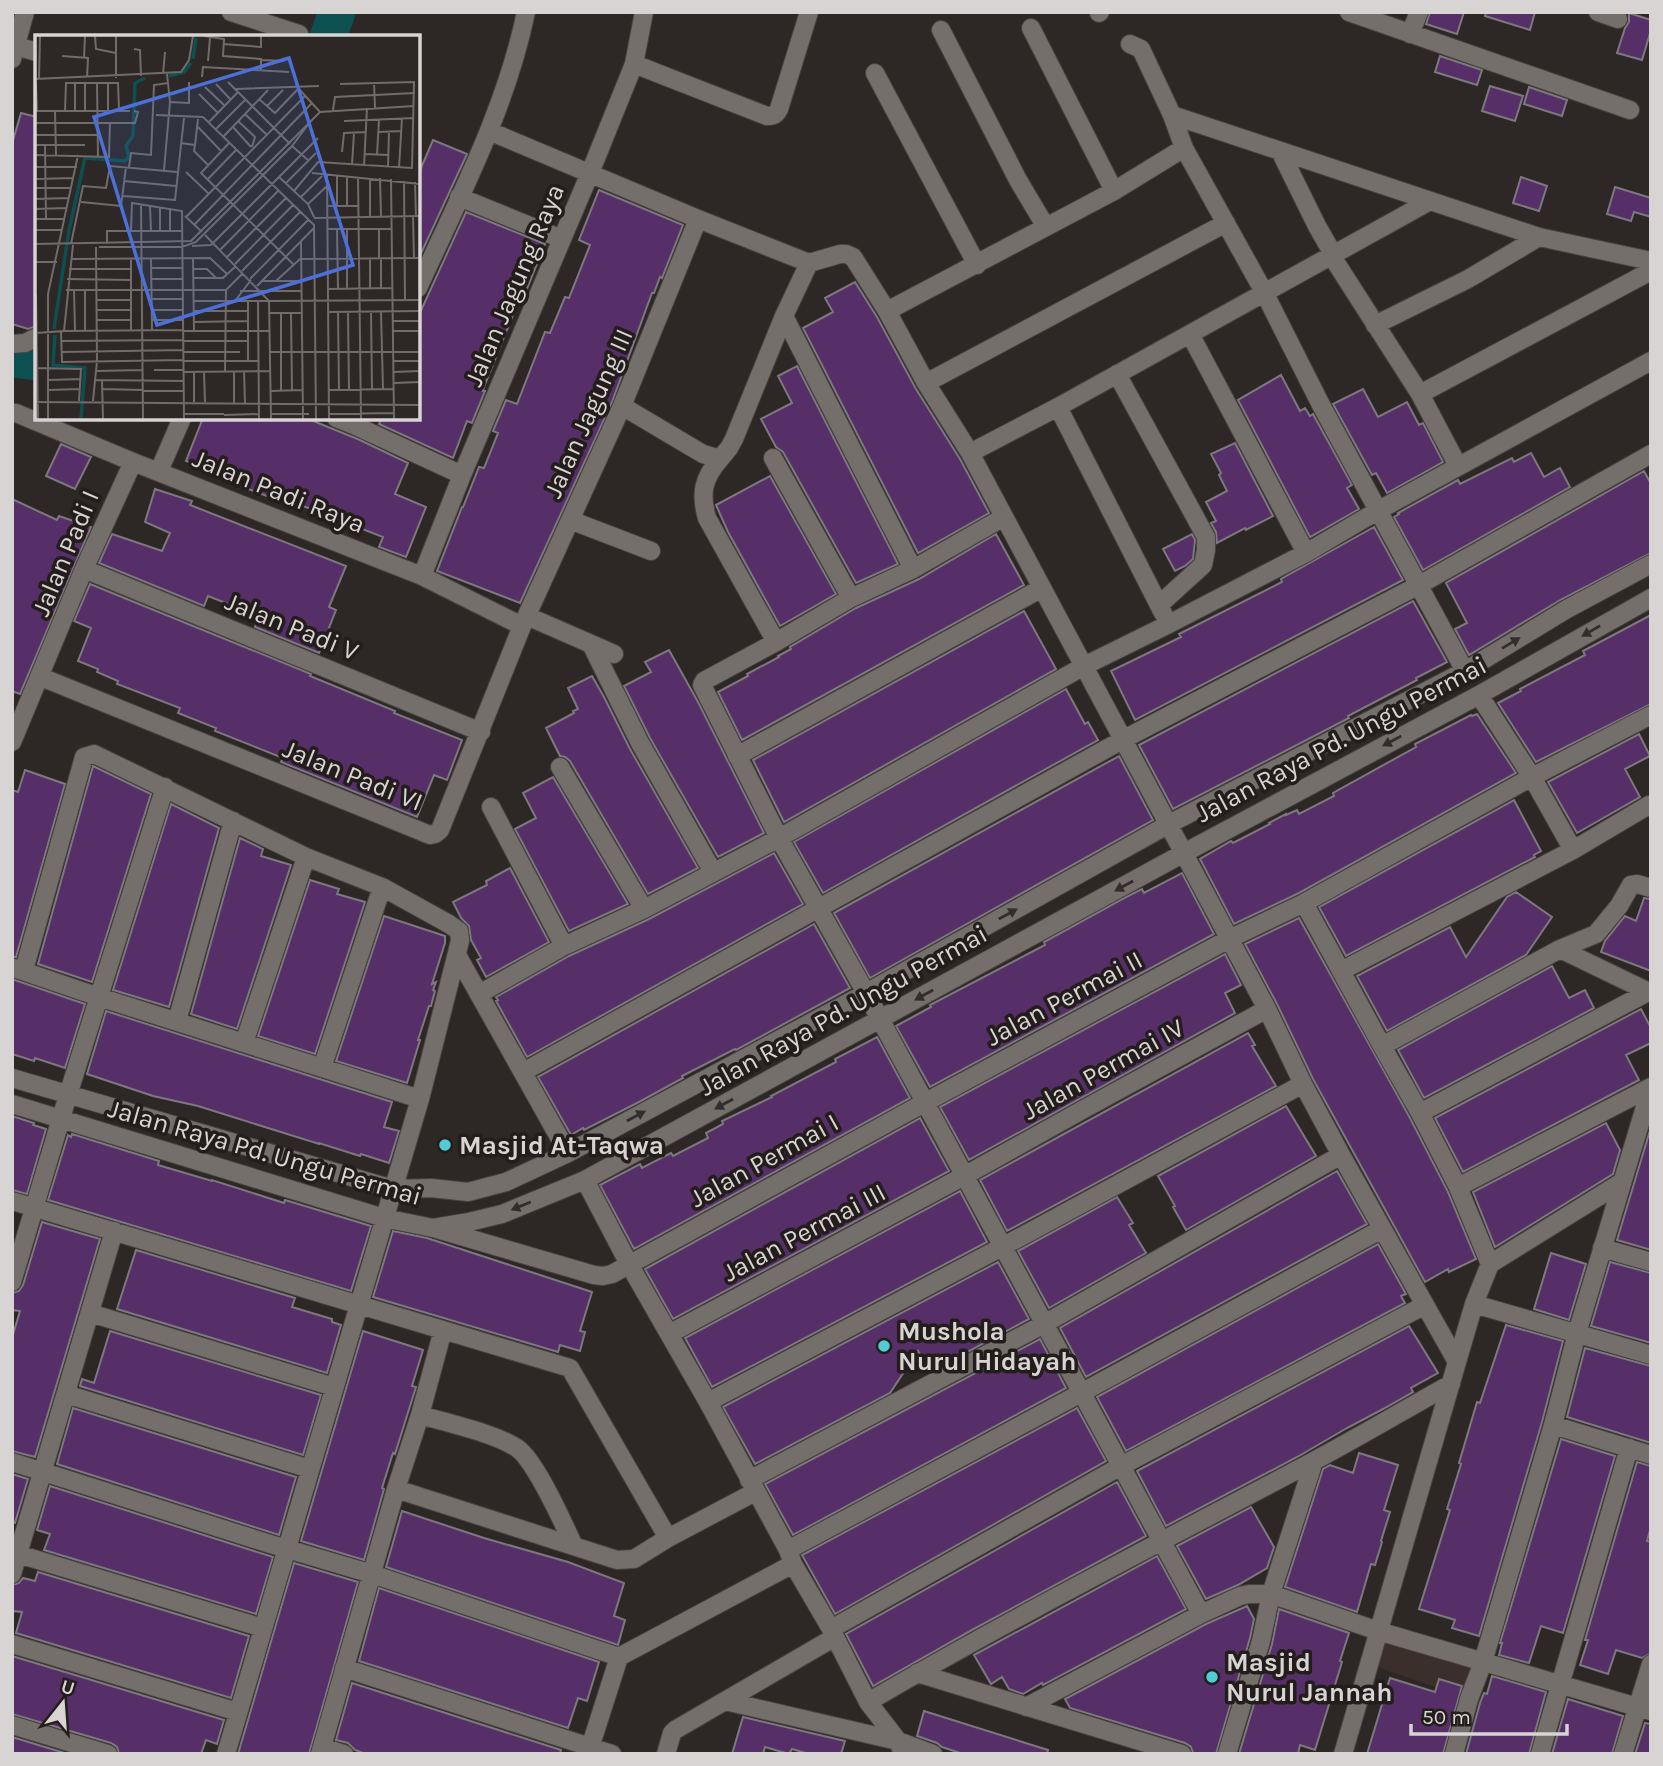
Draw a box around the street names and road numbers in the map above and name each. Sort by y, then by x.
street label: Jalan Jagung Raya [458,179,571,391]
street label: Jalan Jagung III [537,324,640,503]
street label: Jalan Padi Raya [188,443,369,540]
street label: Jalan Padi I [25,486,106,621]
street label: Jalan Padi V [221,586,363,667]
street label: Jalan Raya Pd. Ungu Permai [1191,650,1492,829]
street label: Jalan Padi VI [278,733,427,818]
street label: Jalan Raya Pd. Ungu Permai [694,918,993,1103]
street label: Jalan Permai II [981,944,1148,1053]
street label: Jalan Permai IV [1017,1012,1190,1127]
street label: Jalan Raya Pd. Ungu Permai [105,1093,425,1212]
street label: Jalan Permai I [684,1107,844,1214]
street label: Jalan Permai III [718,1177,891,1288]

